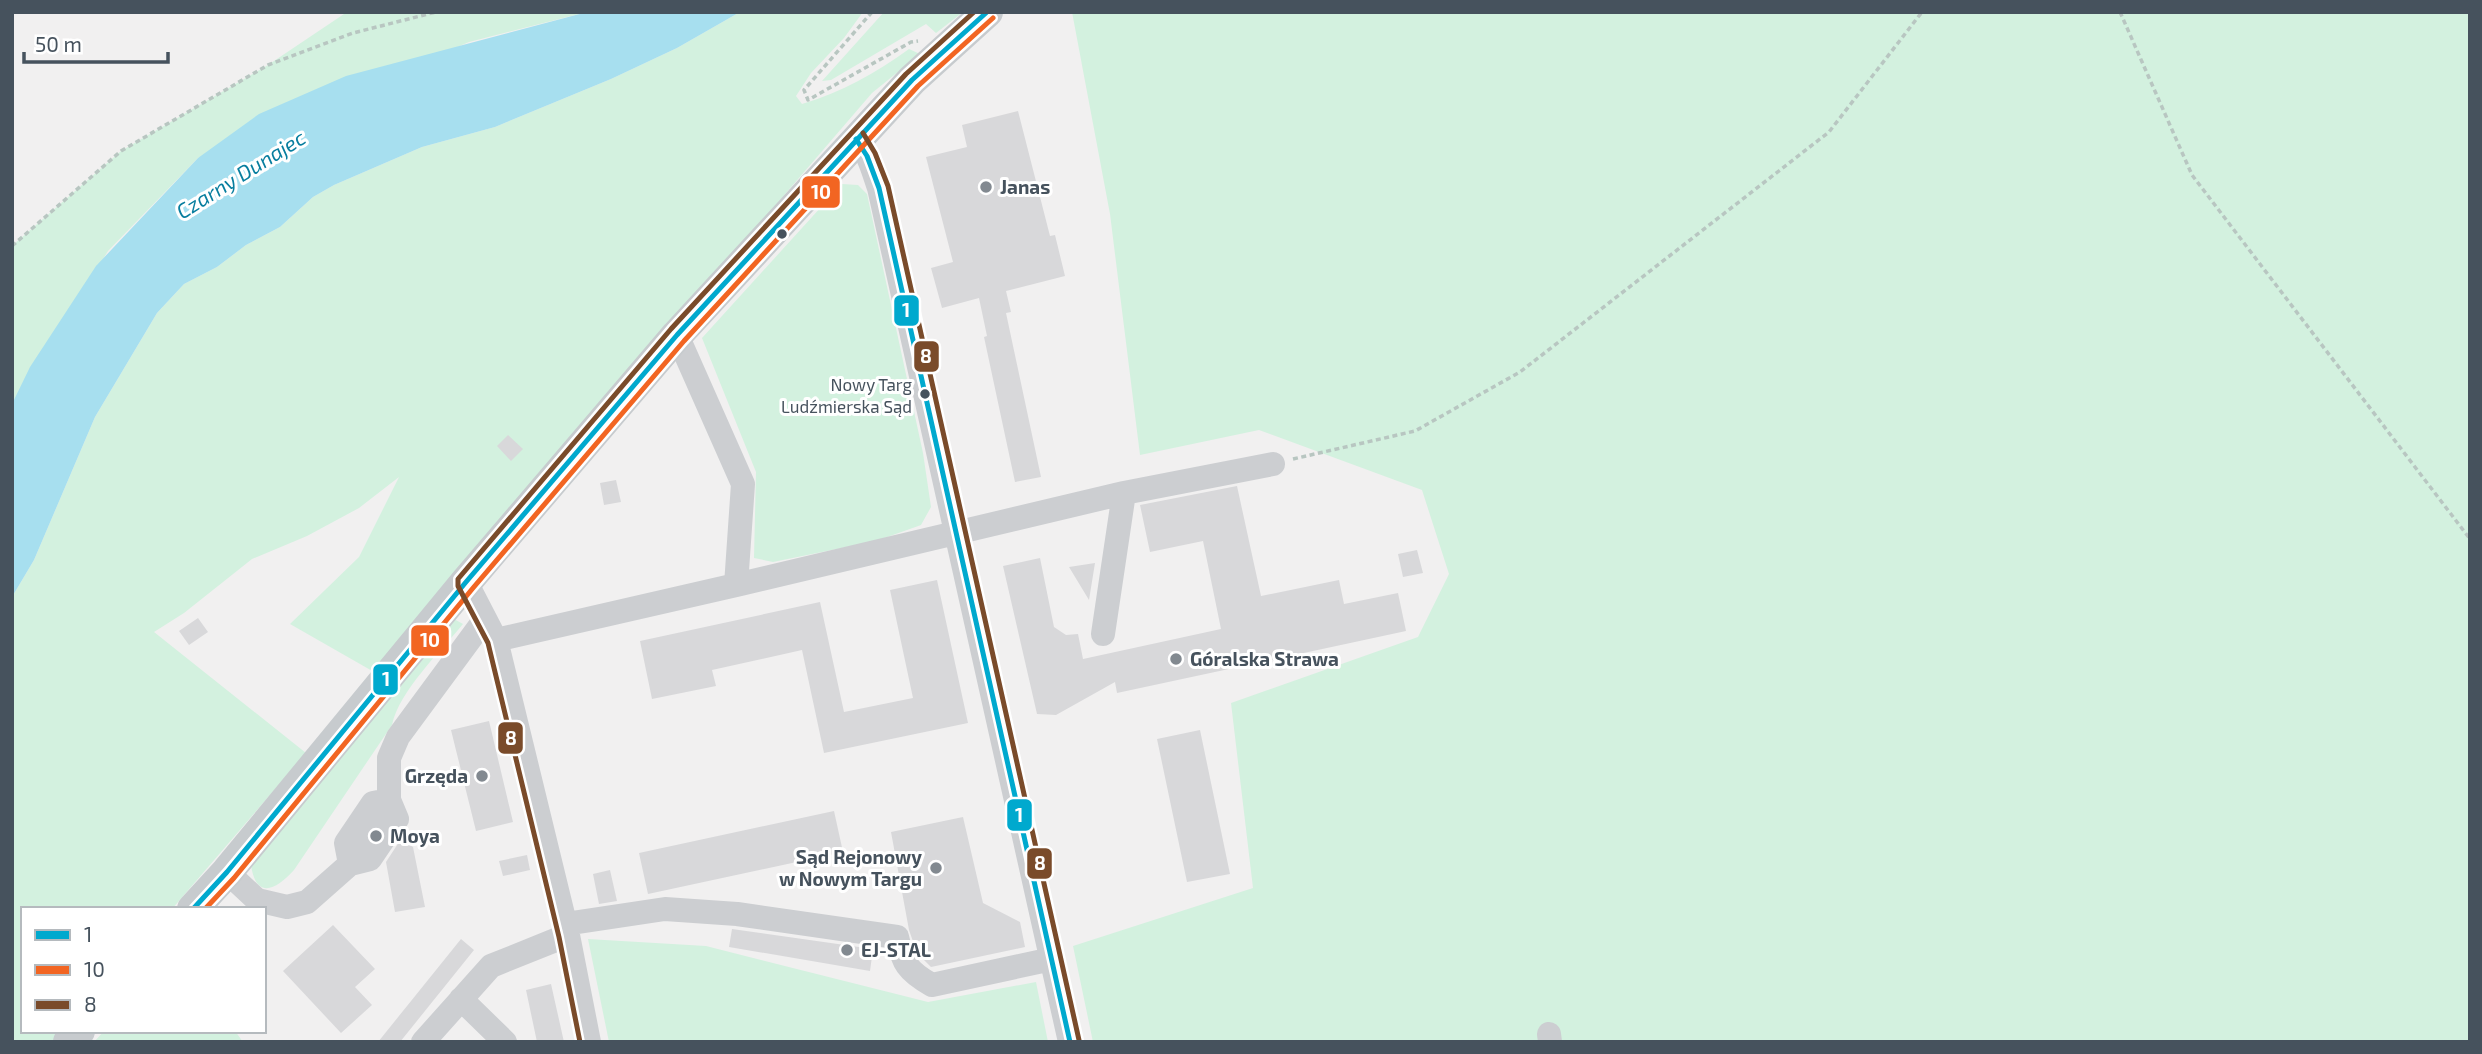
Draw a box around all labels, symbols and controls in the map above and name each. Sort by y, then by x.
scale bar [24,21,168,65]
text: 50 m [35,31,82,56]
water label: Czarny Dunajec [171,124,310,224]
line badge: 10 [801,175,841,209]
place label: Janas [1000,175,1050,198]
marker: Janas [978,179,994,195]
text: 10 [811,180,831,203]
unlabelled marker [775,227,789,241]
line badge: 1 [893,294,920,327]
text: 1 [902,298,910,321]
line badge: 8 [913,340,940,373]
text: 8 [920,344,932,367]
place label: Nowy Targ Ludźmierska Sąd [781,374,913,417]
marker: Nowy Targ Ludźmierska Sąd [918,387,932,401]
line badge: 10 [410,624,450,657]
text: 10 [420,628,440,651]
place label: Góralska Strawa [1190,647,1339,670]
marker: Góralska Strawa [1168,651,1184,667]
line badge: 1 [372,663,399,696]
text: 1 [382,667,390,690]
line badge: 8 [497,721,524,755]
text: 8 [505,726,517,749]
place label: Grzęda [405,764,468,787]
marker: Grzęda [474,768,490,784]
line badge: 1 [1006,798,1033,832]
text: 1 [1015,803,1023,826]
place label: Moya [390,824,440,848]
marker: Moya [368,828,384,844]
place label: Sąd Rejonowy w Nowym Targu [779,845,922,891]
line badge: 8 [1026,847,1053,880]
text: 8 [1034,851,1046,874]
marker: Sąd Rejonowy w Nowym Targu [928,860,944,876]
legend [21,907,266,1033]
text: 1 [84,921,92,946]
place label: EJ-STAL [861,938,931,961]
marker: EJ-STAL [839,942,855,958]
text: 10 [84,956,105,981]
text: 8 [84,991,97,1016]

